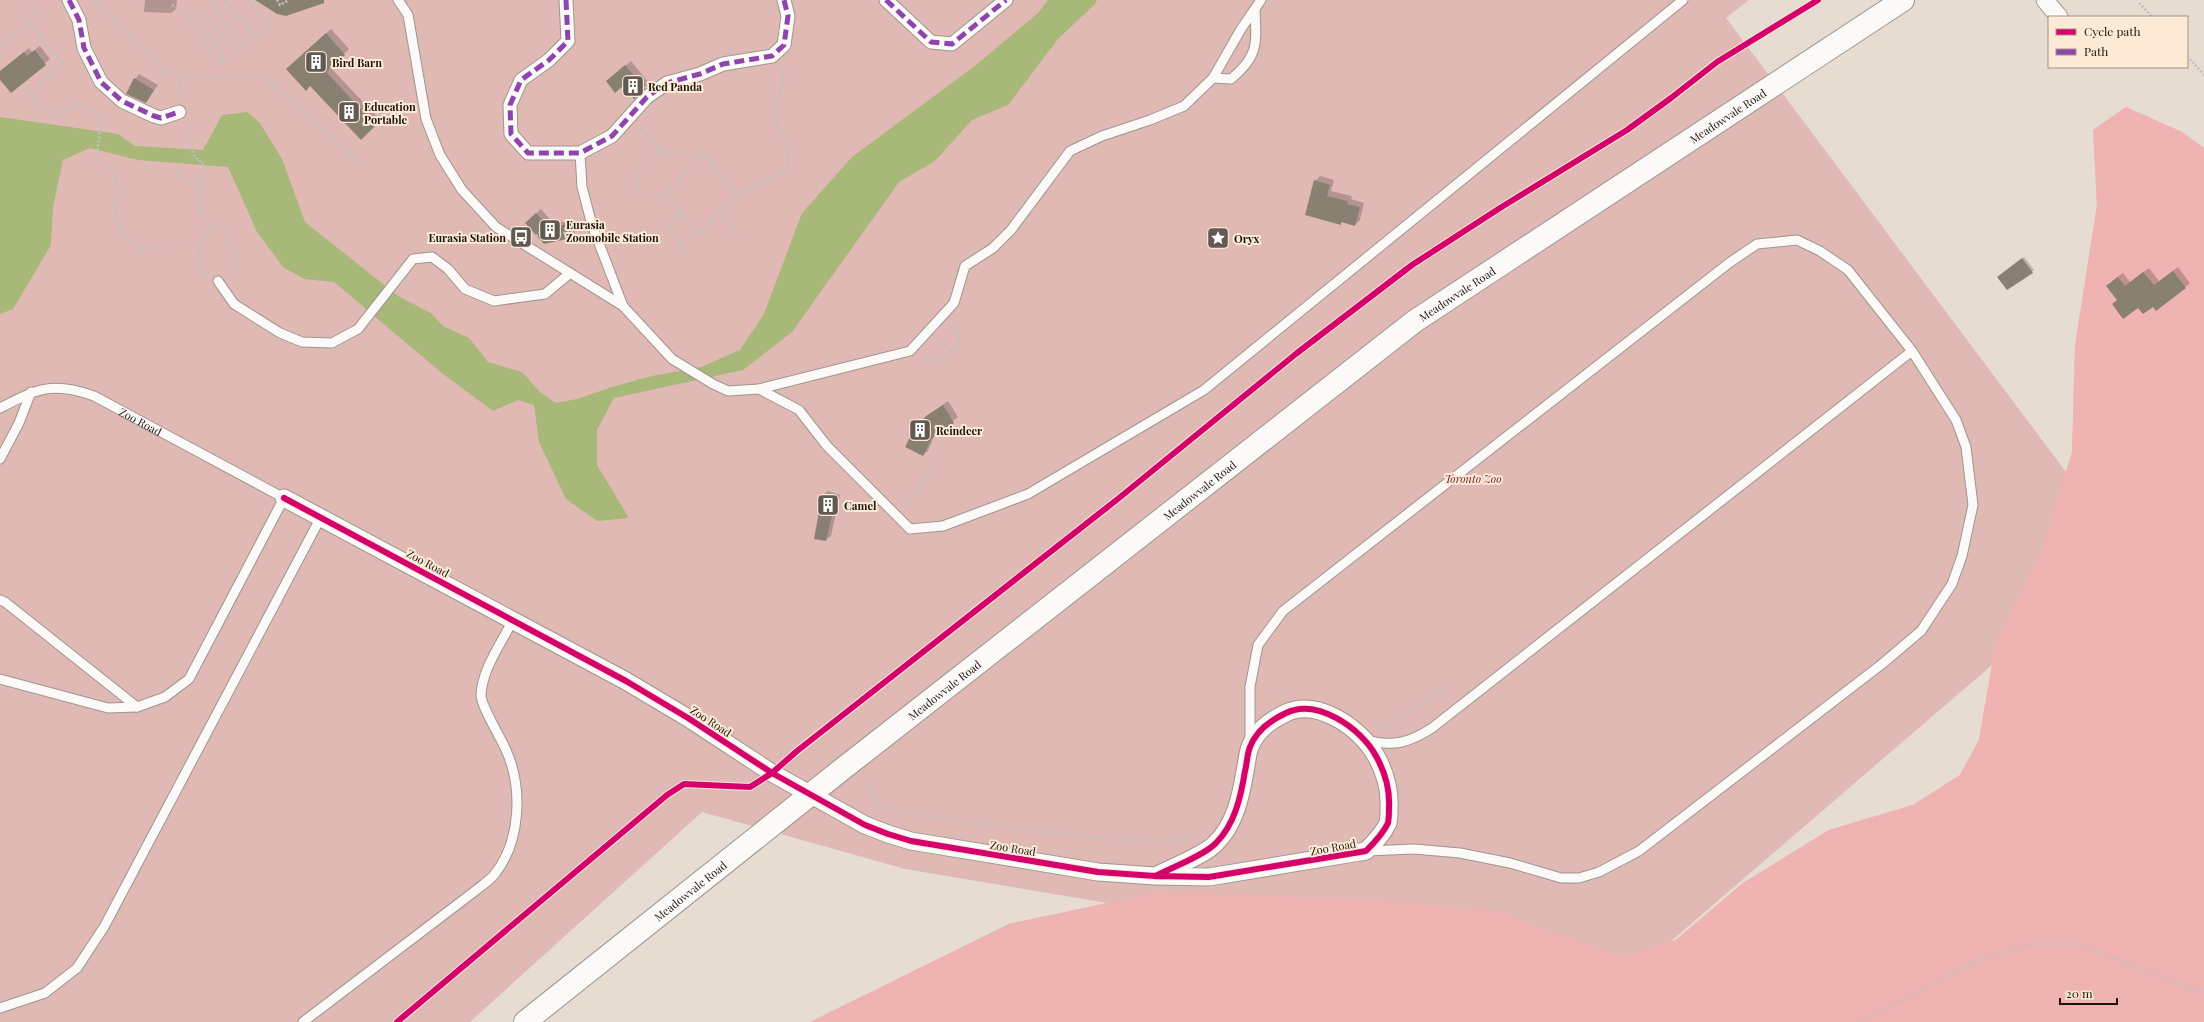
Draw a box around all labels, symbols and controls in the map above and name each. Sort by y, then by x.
legend [2048,16,2188,68]
text: Cycle path [2084,23,2141,39]
text: Path [2084,43,2108,59]
building icon: Bird Barn [303,49,329,75]
place label: Bird Barn [332,55,382,70]
building icon: Red Panda [620,73,646,99]
place label: Red Panda [648,79,702,94]
street label: Meadowvale Road [1686,85,1769,146]
building icon: Education Portable [336,99,362,125]
place label: Education Portable [364,99,416,127]
building icon: Eurasia Zoomobile Station [537,217,563,243]
place label: Eurasia Zoomobile Station [566,217,659,245]
bus stop icon: Eurasia Station [508,224,534,250]
place icon: Oryx [1205,225,1231,251]
place label: Eurasia Station [428,230,506,245]
place label: Oryx [1234,231,1260,246]
street label: Meadowvale Road [1416,263,1498,324]
street label: Zoo Road [117,404,165,439]
building icon: Reindeer [907,417,933,443]
place label: Reindeer [936,423,983,438]
street label: Meadowvale Road [1160,456,1239,523]
park label: Toronto Zoo [1444,471,1502,486]
building icon: Camel [815,492,841,518]
place label: Camel [844,498,877,513]
street label: Zoo Road [404,546,452,581]
street label: Meadowvale Road [905,656,984,723]
street label: Zoo Road [687,702,735,740]
street label: Zoo Road [1309,835,1358,858]
street label: Zoo Road [989,837,1038,859]
street label: Meadowvale Road [651,857,730,924]
scale bar [2060,980,2117,1006]
text: 20 m [2066,985,2093,1001]

